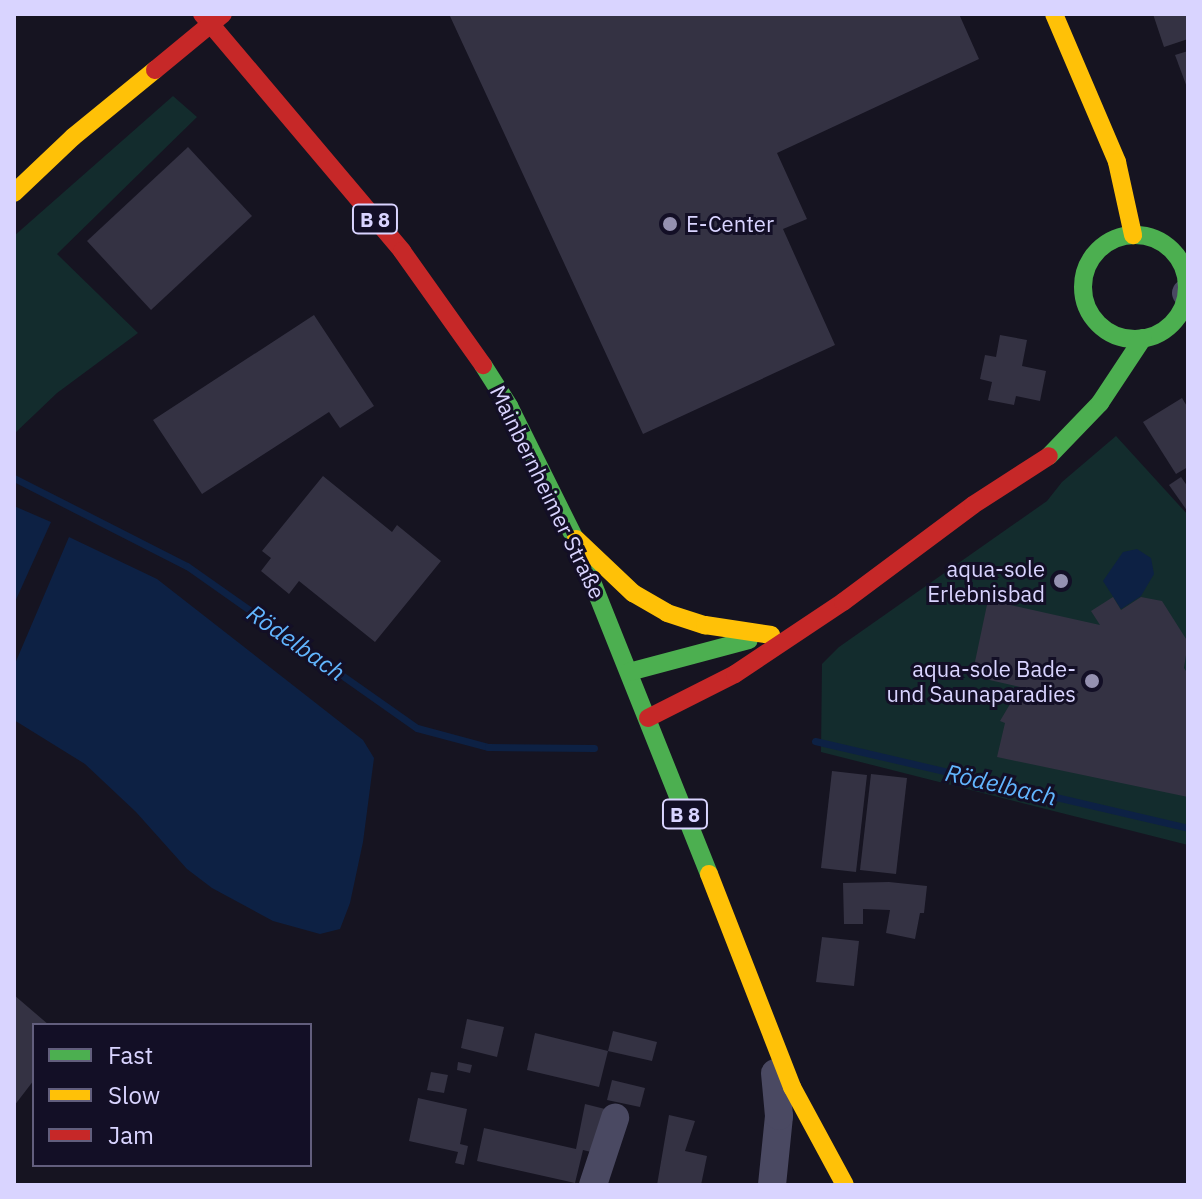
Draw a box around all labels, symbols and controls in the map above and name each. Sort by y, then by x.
road number: B 8 [351,203,399,235]
place label: E-Center [686,211,774,237]
marker: E-Center [661,215,679,233]
street label: Mainbernheimer Straße [485,381,611,603]
place label: aqua-sole Erlebnisbad [927,555,1045,606]
marker: aqua-sole Erlebnisbad [1052,572,1070,590]
water label: Rödelbach [241,599,351,687]
place label: aqua-sole Bade- und Saunaparadies [886,655,1076,706]
marker: aqua-sole Bade- und Saunaparadies [1083,672,1101,690]
water label: Rödelbach [943,758,1059,812]
road number: B 8 [661,798,709,830]
legend [32,1023,312,1167]
text: Fast [108,1039,153,1071]
text: Slow [108,1079,160,1111]
text: Jam [108,1119,154,1151]

